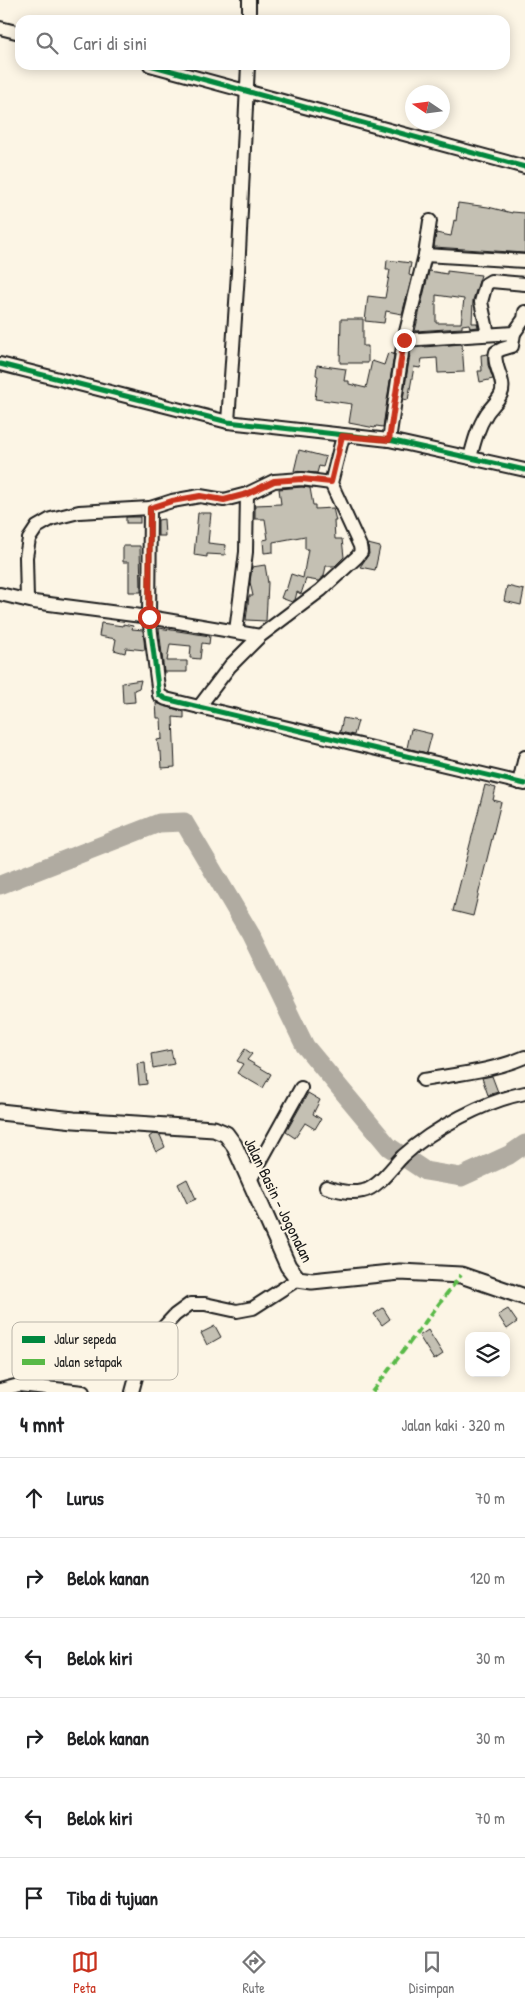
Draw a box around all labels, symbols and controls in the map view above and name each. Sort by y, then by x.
search box [15,15,510,70]
icon: search [33,29,61,57]
text: Cari di sini [73,30,147,56]
north arrow [405,85,450,130]
route end [393,329,416,352]
route start [138,606,161,629]
street label: Jalan Basin - Jogonalan [239,1134,319,1266]
legend [12,1322,178,1380]
text: Jalur sepeda [54,1329,117,1349]
map controls [465,1332,510,1377]
button: layers [465,1332,510,1377]
text: Jalan setapak [54,1352,122,1372]
text: 4 mnt [20,1410,64,1439]
text: Jalan kaki · 320 m [401,1414,505,1436]
icon: ahead [20,1484,48,1512]
text: Lurus [67,1485,104,1511]
text: 70 m [475,1487,505,1509]
icon: right [20,1564,48,1592]
text: Belok kanan [67,1565,149,1591]
text: 120 m [470,1567,505,1589]
icon: left [20,1644,48,1672]
text: Belok kiri [67,1645,133,1671]
text: 30 m [476,1647,505,1669]
icon: right [20,1724,48,1752]
text: Belok kanan [67,1725,149,1751]
text: 30 m [476,1727,505,1749]
icon: left [20,1804,48,1832]
text: Belok kiri [67,1805,133,1831]
text: 70 m [475,1807,505,1829]
icon: arrive [20,1884,48,1912]
text: Tiba di tujuan [67,1885,158,1911]
tab: Peta [71,1948,99,1997]
tab: Rute [240,1948,268,1997]
tab: Disimpan [409,1948,454,1997]

